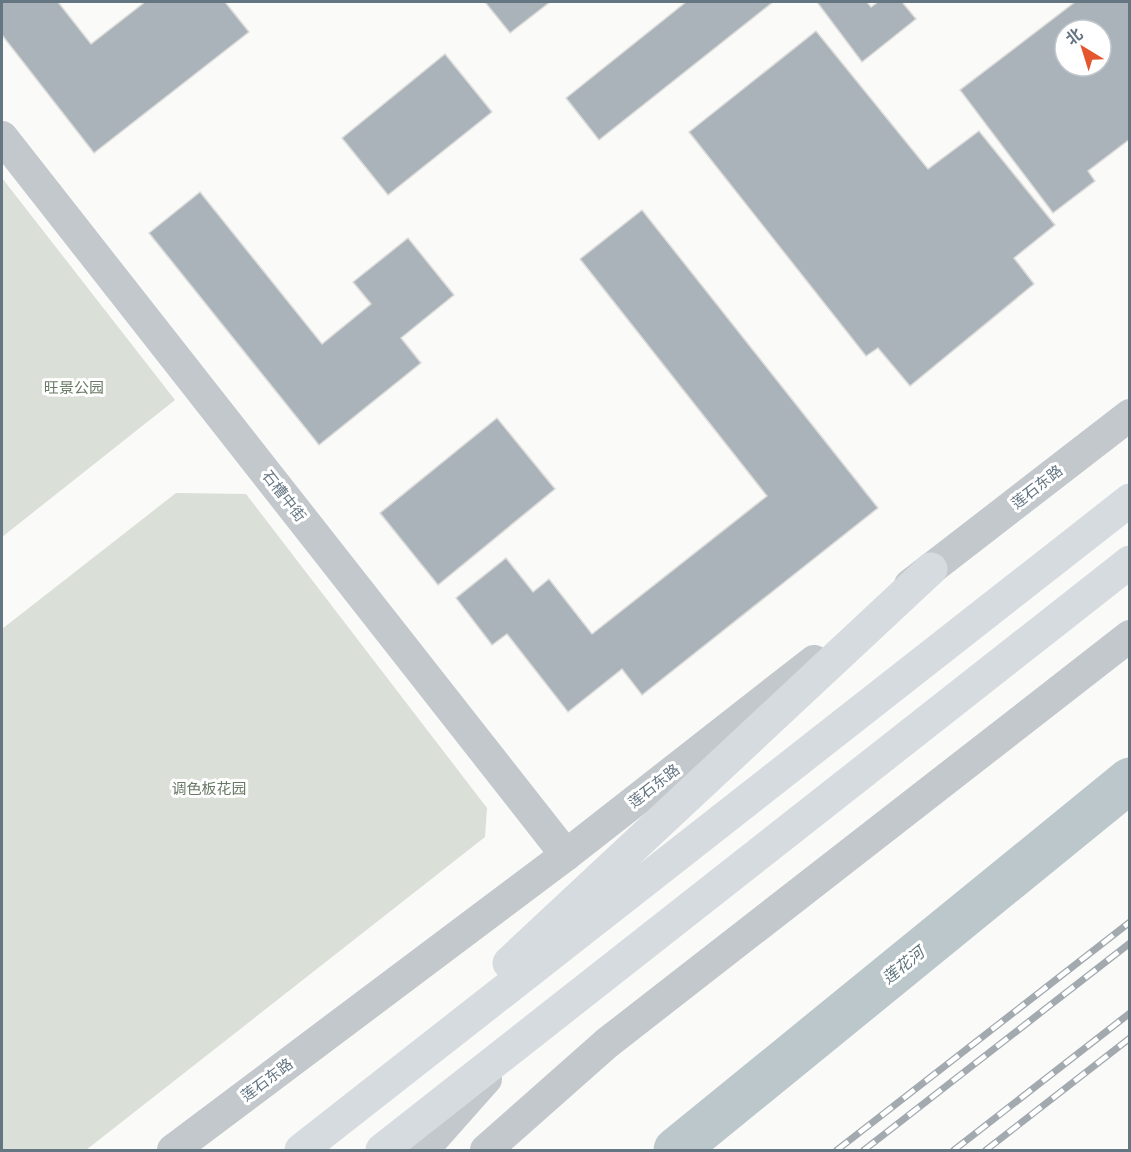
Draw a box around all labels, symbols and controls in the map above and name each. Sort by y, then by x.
north arrow [1053,18,1113,78]
text: 北 [1061,23,1086,49]
park label: 旺景公园 [44,378,104,397]
street label: 莲石东路 [1007,461,1066,513]
street label: 石槽中街 [258,466,310,525]
street label: 莲石东路 [624,760,683,812]
park label: 调色板花园 [171,779,247,798]
water label: 莲花河 [878,940,930,988]
street label: 莲石东路 [237,1054,296,1105]

